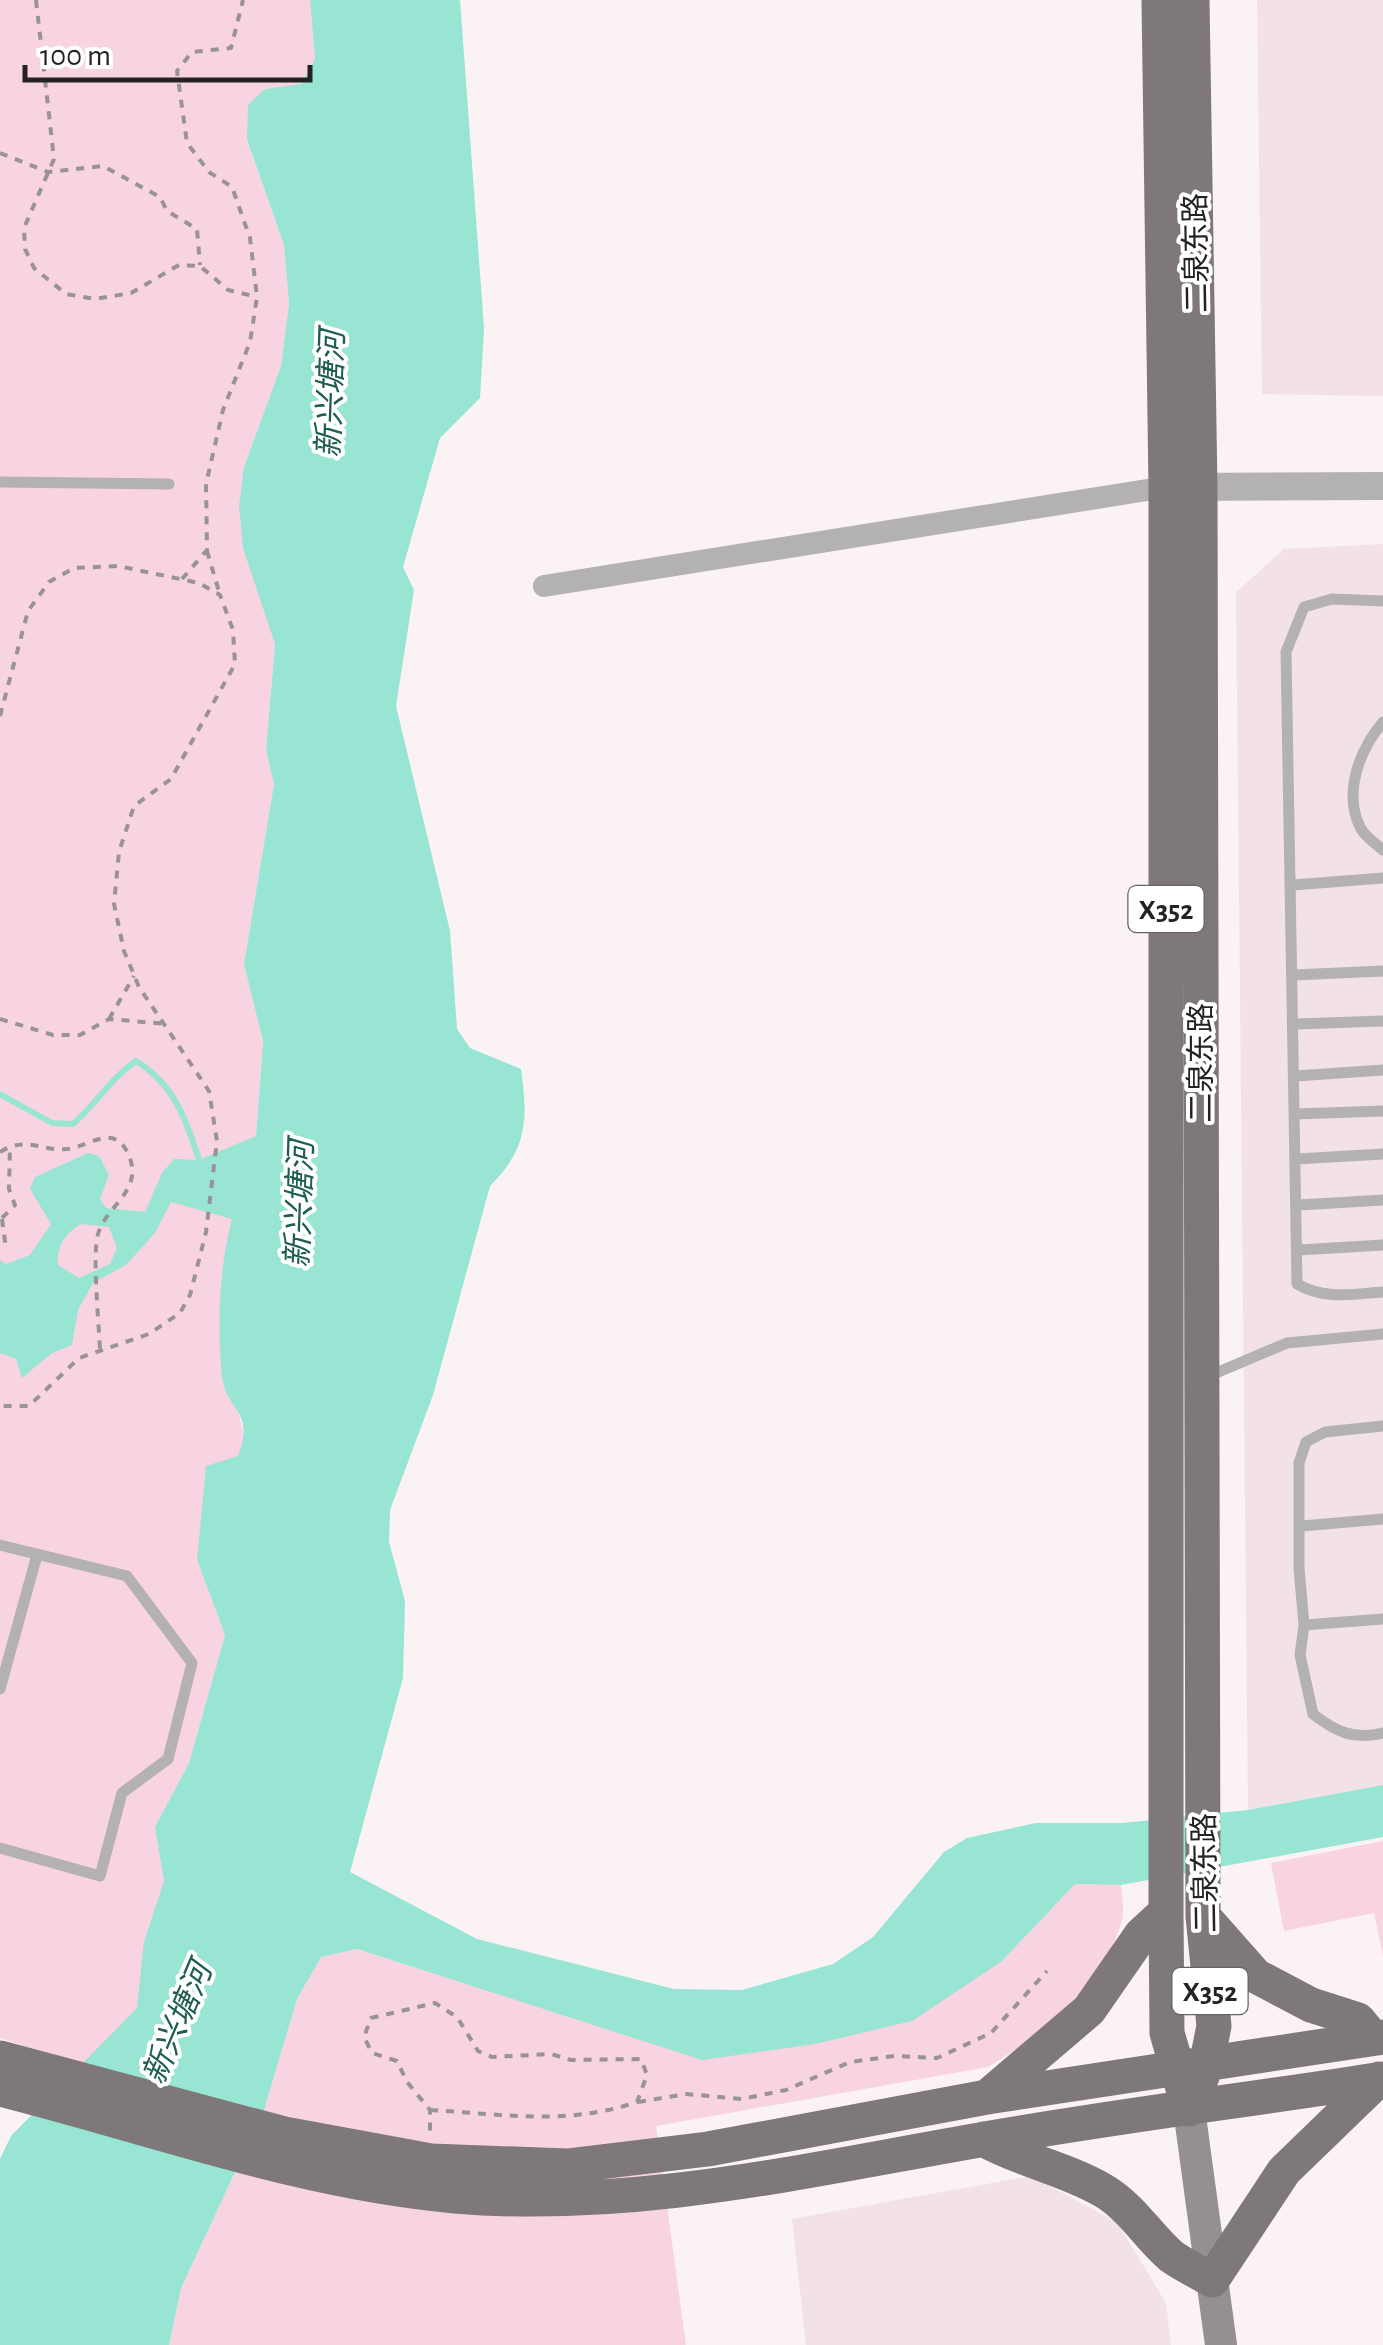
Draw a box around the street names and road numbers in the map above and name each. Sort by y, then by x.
street label: 二泉东路 [1179,193,1213,313]
road number: X352 [1128,886,1204,932]
street label: 二泉东路 [1185,1003,1217,1123]
street label: 二泉东路 [1188,1813,1222,1933]
road number: X352 [1172,1968,1248,2014]

